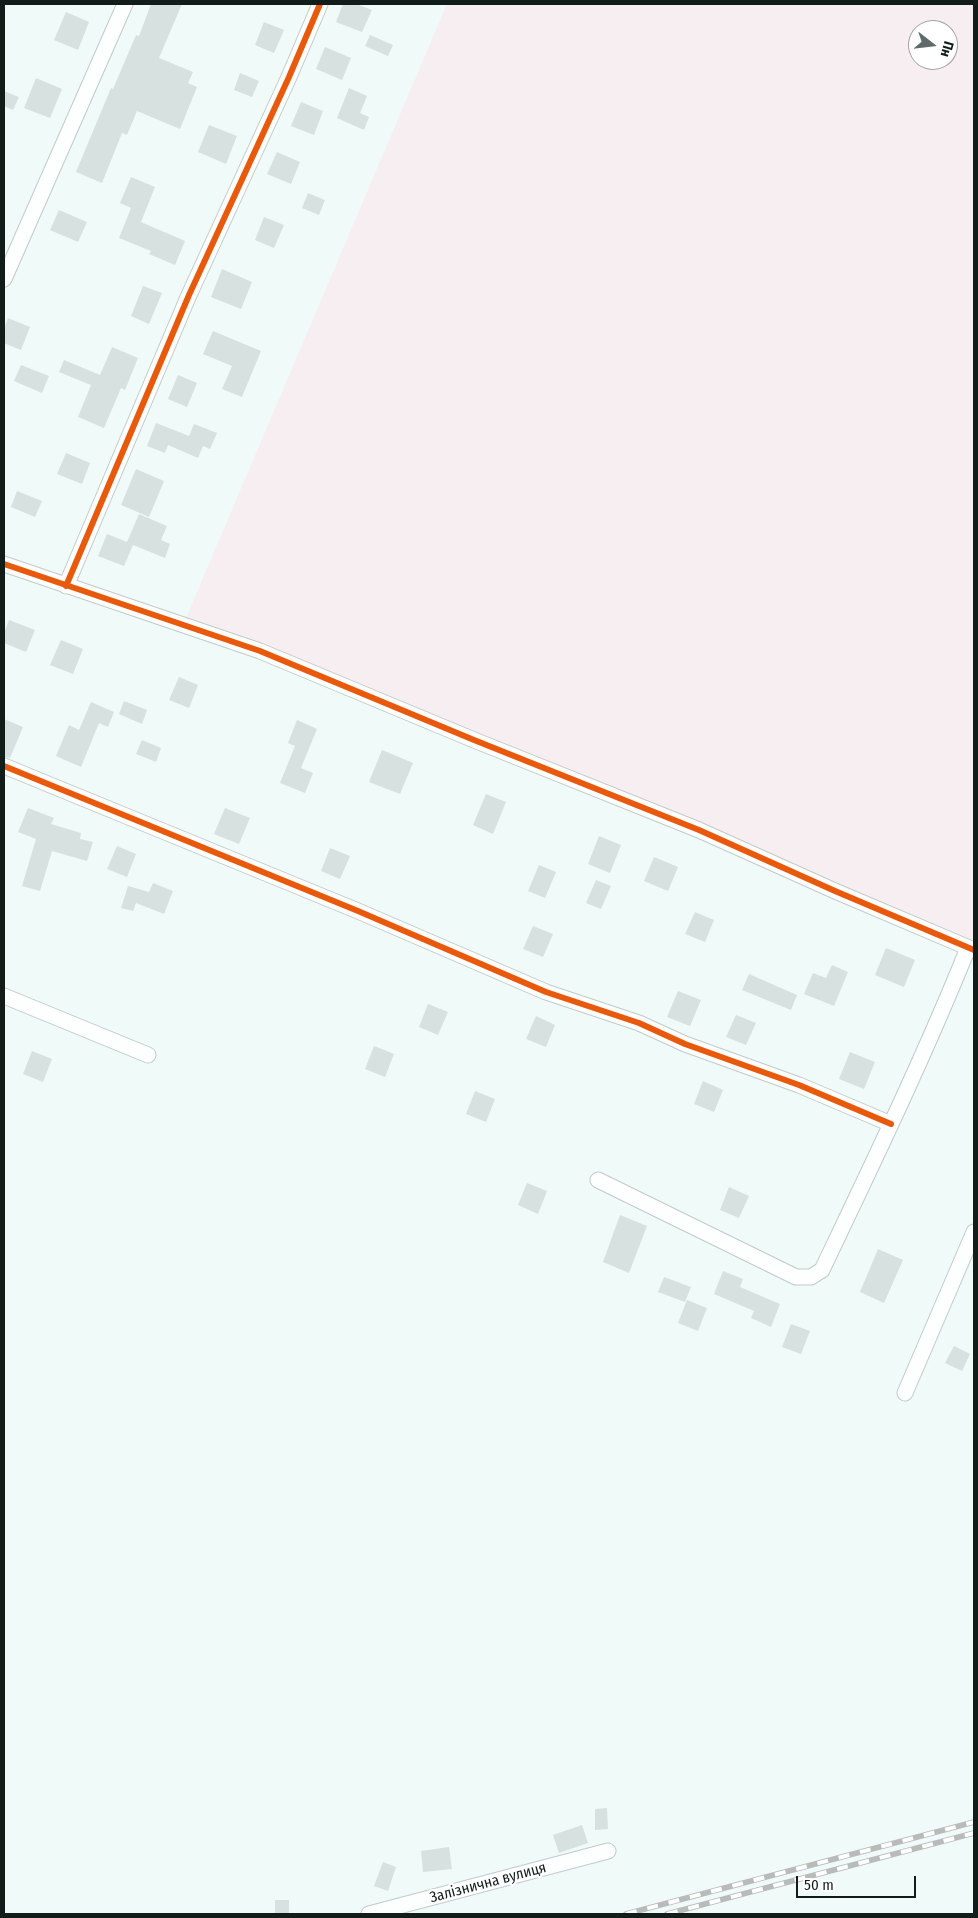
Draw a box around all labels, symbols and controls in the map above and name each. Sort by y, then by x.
north arrow [908,20,958,70]
text: Пн [937,39,957,59]
street label: Залізнична вулиця [428,1859,548,1907]
scale bar [798,1866,918,1898]
text: 50 m [804,1876,834,1894]

